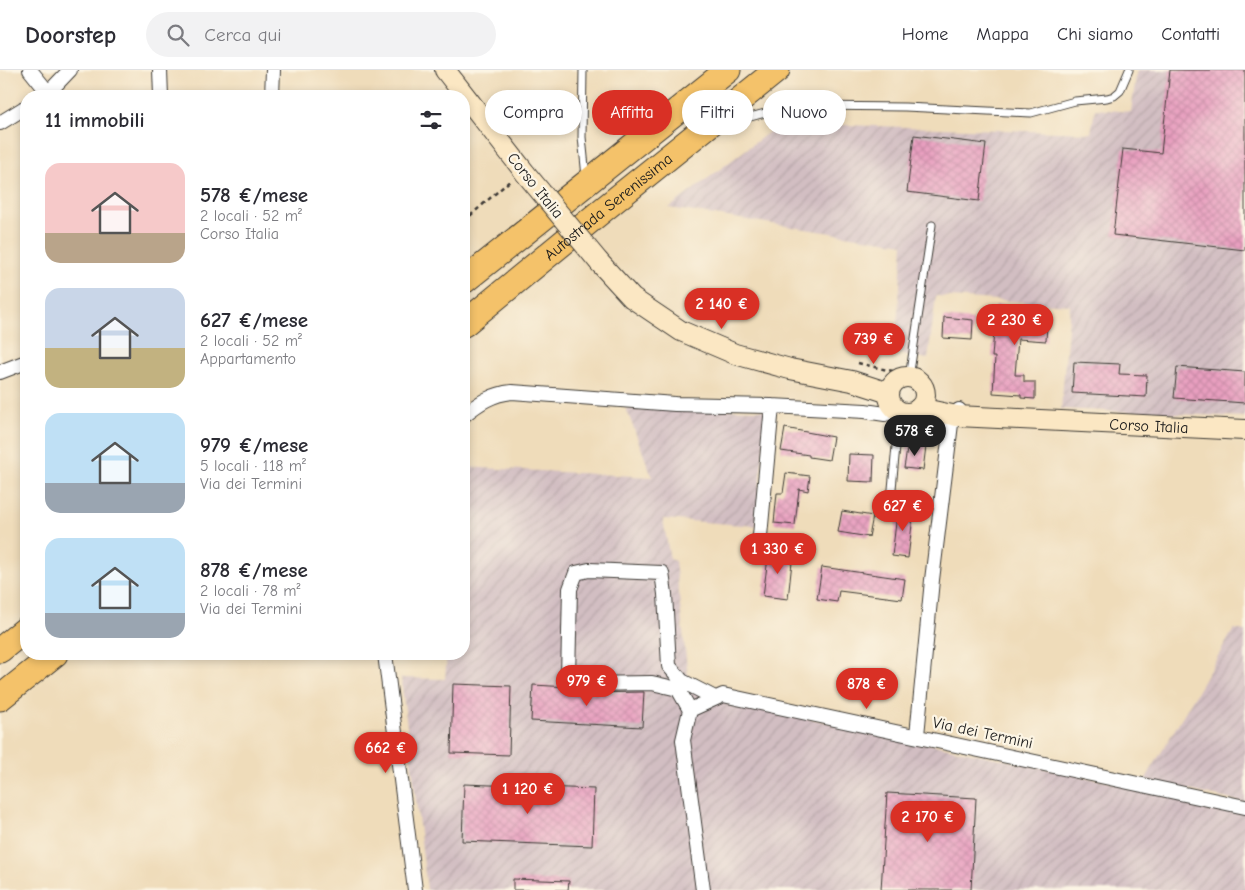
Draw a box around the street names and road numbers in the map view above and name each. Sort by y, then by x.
street label: Corso Italia [503,149,567,222]
street label: Autostrada Serenissima [541,150,676,264]
street label: Corso Italia [1109,415,1189,437]
street label: Via dei Termini [931,714,1035,752]

